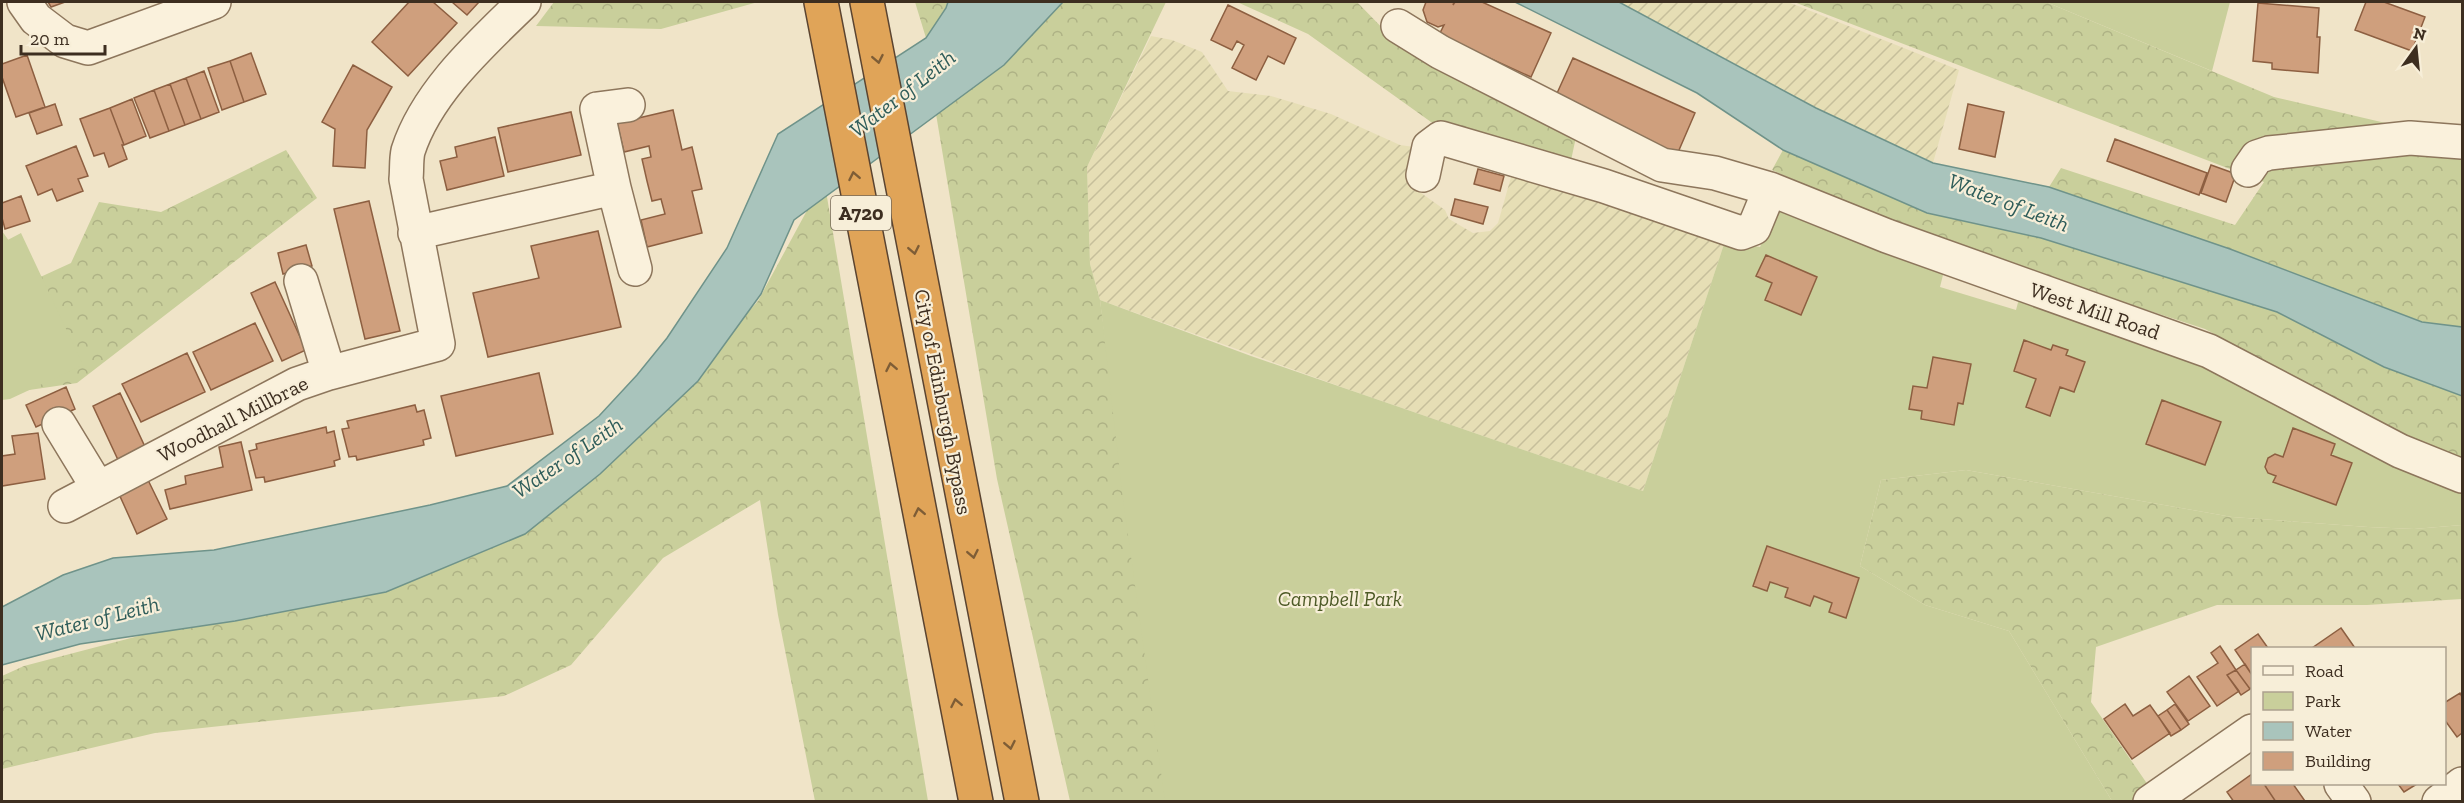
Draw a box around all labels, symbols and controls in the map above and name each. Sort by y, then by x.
scale bar [21,18,105,56]
north arrow [2386,18,2446,78]
text: N [2411,23,2428,45]
text: 20 m [30,28,70,50]
water label: Water of Leith [844,44,961,143]
one-way arrow [871,54,884,64]
water label: Water of Leith [1945,167,2073,238]
one-way arrow [848,171,861,181]
road number: A720 [831,196,891,230]
one-way arrow [907,245,920,255]
street label: West Mill Road [2027,277,2164,345]
street label: City of Edinburgh Bypass [909,287,978,517]
one-way arrow [885,362,898,372]
street label: Woodhall Millbrae [154,370,312,467]
water label: Water of Leith [507,411,628,504]
one-way arrow [913,507,926,517]
one-way arrow [966,548,979,558]
park label: Campbell Park [1278,586,1402,611]
water label: Water of Leith [32,590,162,647]
legend [2251,647,2446,785]
text: Road [2305,660,2344,682]
text: Park [2305,690,2341,712]
one-way arrow [950,698,963,708]
text: Water [2305,720,2352,742]
one-way arrow [1003,740,1016,750]
text: Building [2305,750,2371,772]

